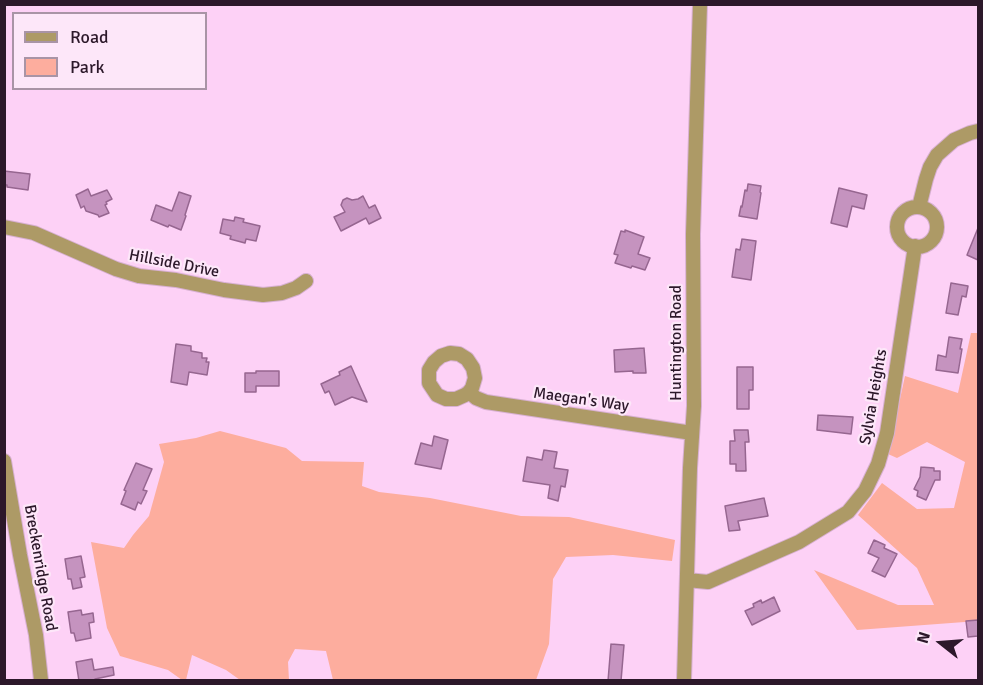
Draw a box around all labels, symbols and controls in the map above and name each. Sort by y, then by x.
legend [12,12,207,90]
text: Road [70,26,109,48]
text: Park [70,56,105,78]
street label: Hillside Drive [127,246,221,282]
street label: Huntington Road [667,285,687,401]
street label: Sylvia Heights [856,348,892,446]
street label: Maegan's Way [532,384,630,416]
street label: Breckenridge Road [19,503,61,633]
north arrow [911,613,971,673]
text: N [913,629,935,646]

